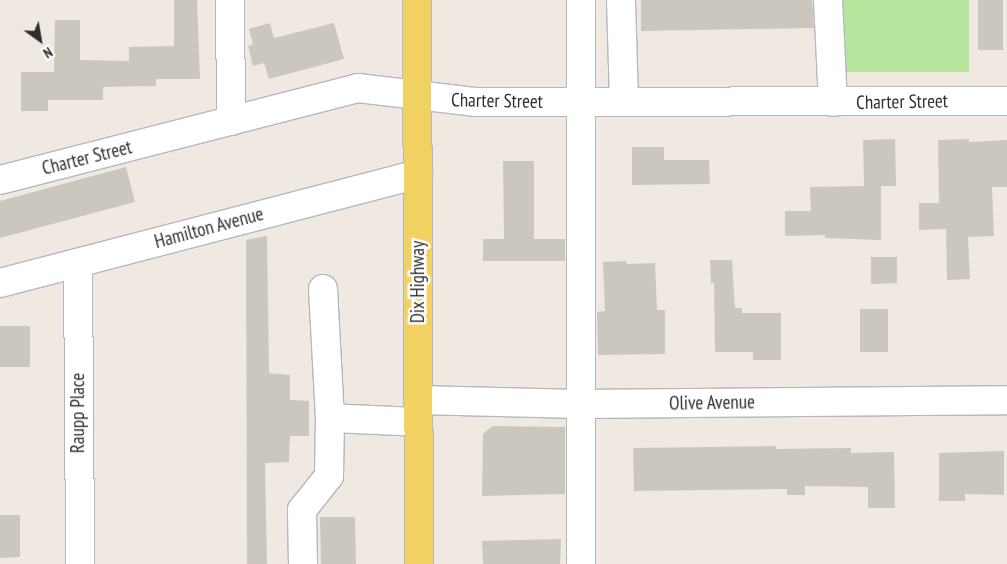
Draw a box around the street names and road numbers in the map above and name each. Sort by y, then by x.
street label: Charter Street [451,89,543,113]
street label: Charter Street [856,90,948,114]
street label: Charter Street [40,136,134,180]
street label: Hamilton Avenue [152,202,266,254]
street label: Dix Highway [407,241,429,323]
street label: Raupp Place [67,373,89,453]
street label: Olive Avenue [669,391,755,415]

